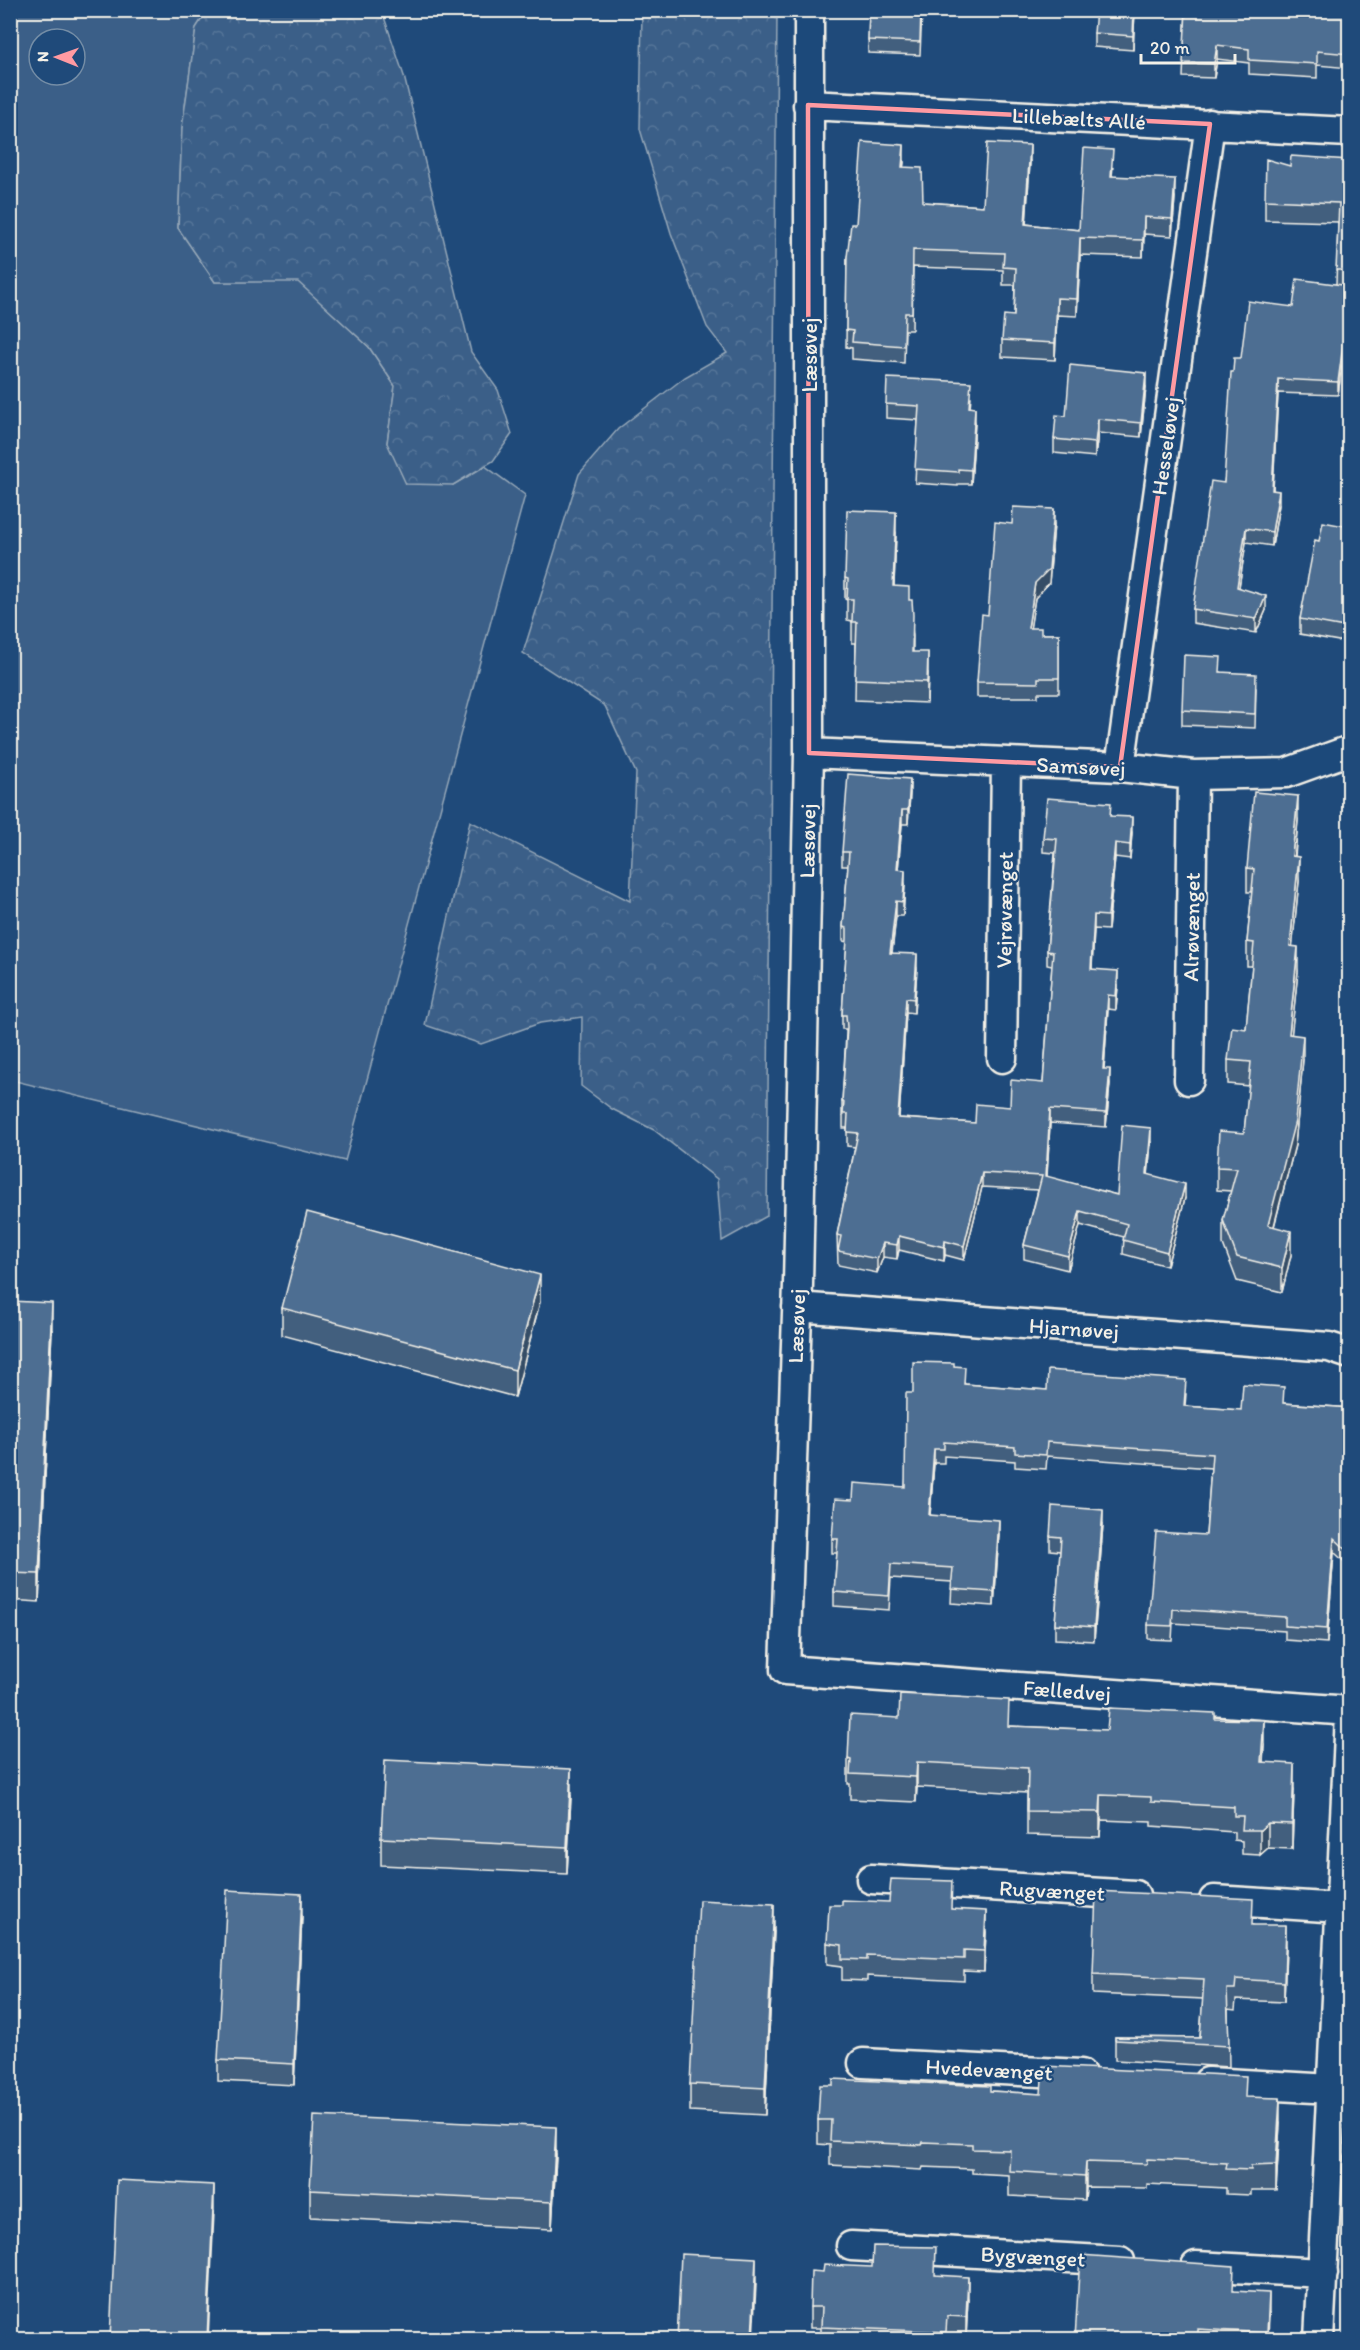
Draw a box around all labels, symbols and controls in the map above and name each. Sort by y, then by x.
north arrow [27,27,87,87]
scale bar [1141,27,1236,65]
text: 20 m [1150,37,1190,59]
text: N [33,51,52,62]
street label: Lillebælts Allé [1011,102,1147,135]
street label: Læsøvej [796,318,823,392]
street label: Hesseløvej [1145,395,1186,497]
street label: Samsøvej [1036,751,1126,782]
street label: Læsøvej [793,803,822,879]
street label: Vejrøvænget [990,851,1019,969]
street label: Alrøvænget [1177,872,1206,982]
street label: Læsøvej [782,1288,811,1364]
street label: Hjarnøvej [1028,1312,1120,1345]
street label: Fælledvej [1022,1674,1112,1707]
street label: Rugvænget [998,1874,1106,1907]
street label: Hvedevænget [925,2053,1053,2086]
street label: Bygvænget [980,2240,1086,2273]

